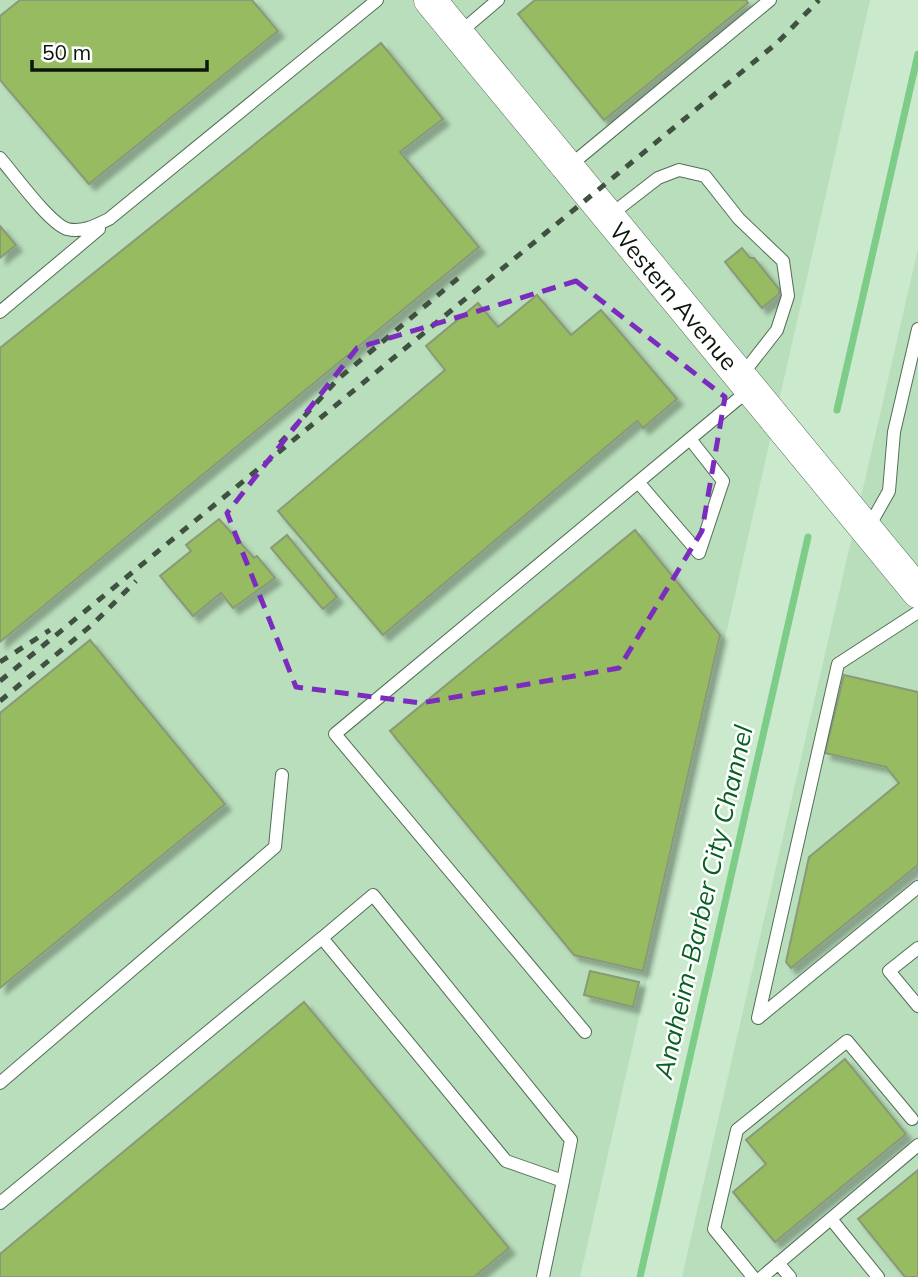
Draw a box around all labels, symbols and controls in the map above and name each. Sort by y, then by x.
scale bar [32,28,206,72]
text: 50 m [42,39,91,65]
street label: Western Avenue [603,216,745,376]
water label: Anaheim-Barber City Channel [646,721,760,1083]

